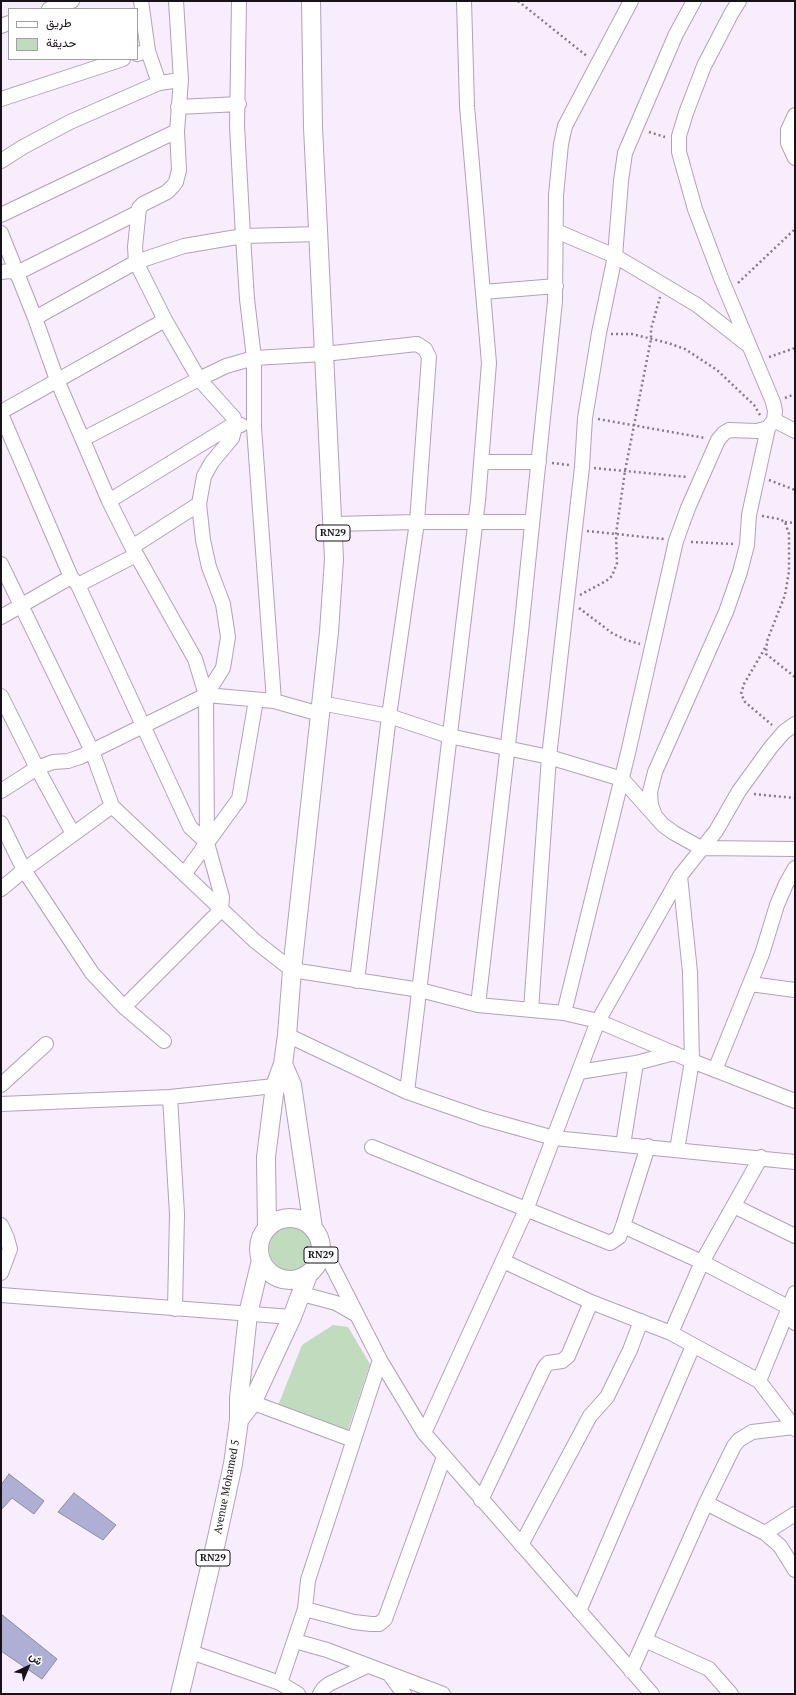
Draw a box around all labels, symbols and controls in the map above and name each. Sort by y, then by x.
legend [8,8,138,60]
text: طريق [46,15,71,30]
text: حديقة [46,35,76,50]
road number: RN29 [316,525,350,541]
road number: RN29 [304,1247,338,1263]
street label: Avenue Mohamed 5 [211,1439,243,1535]
road number: RN29 [196,1550,230,1566]
north arrow [8,1647,48,1687]
text: ش [27,1649,46,1668]

